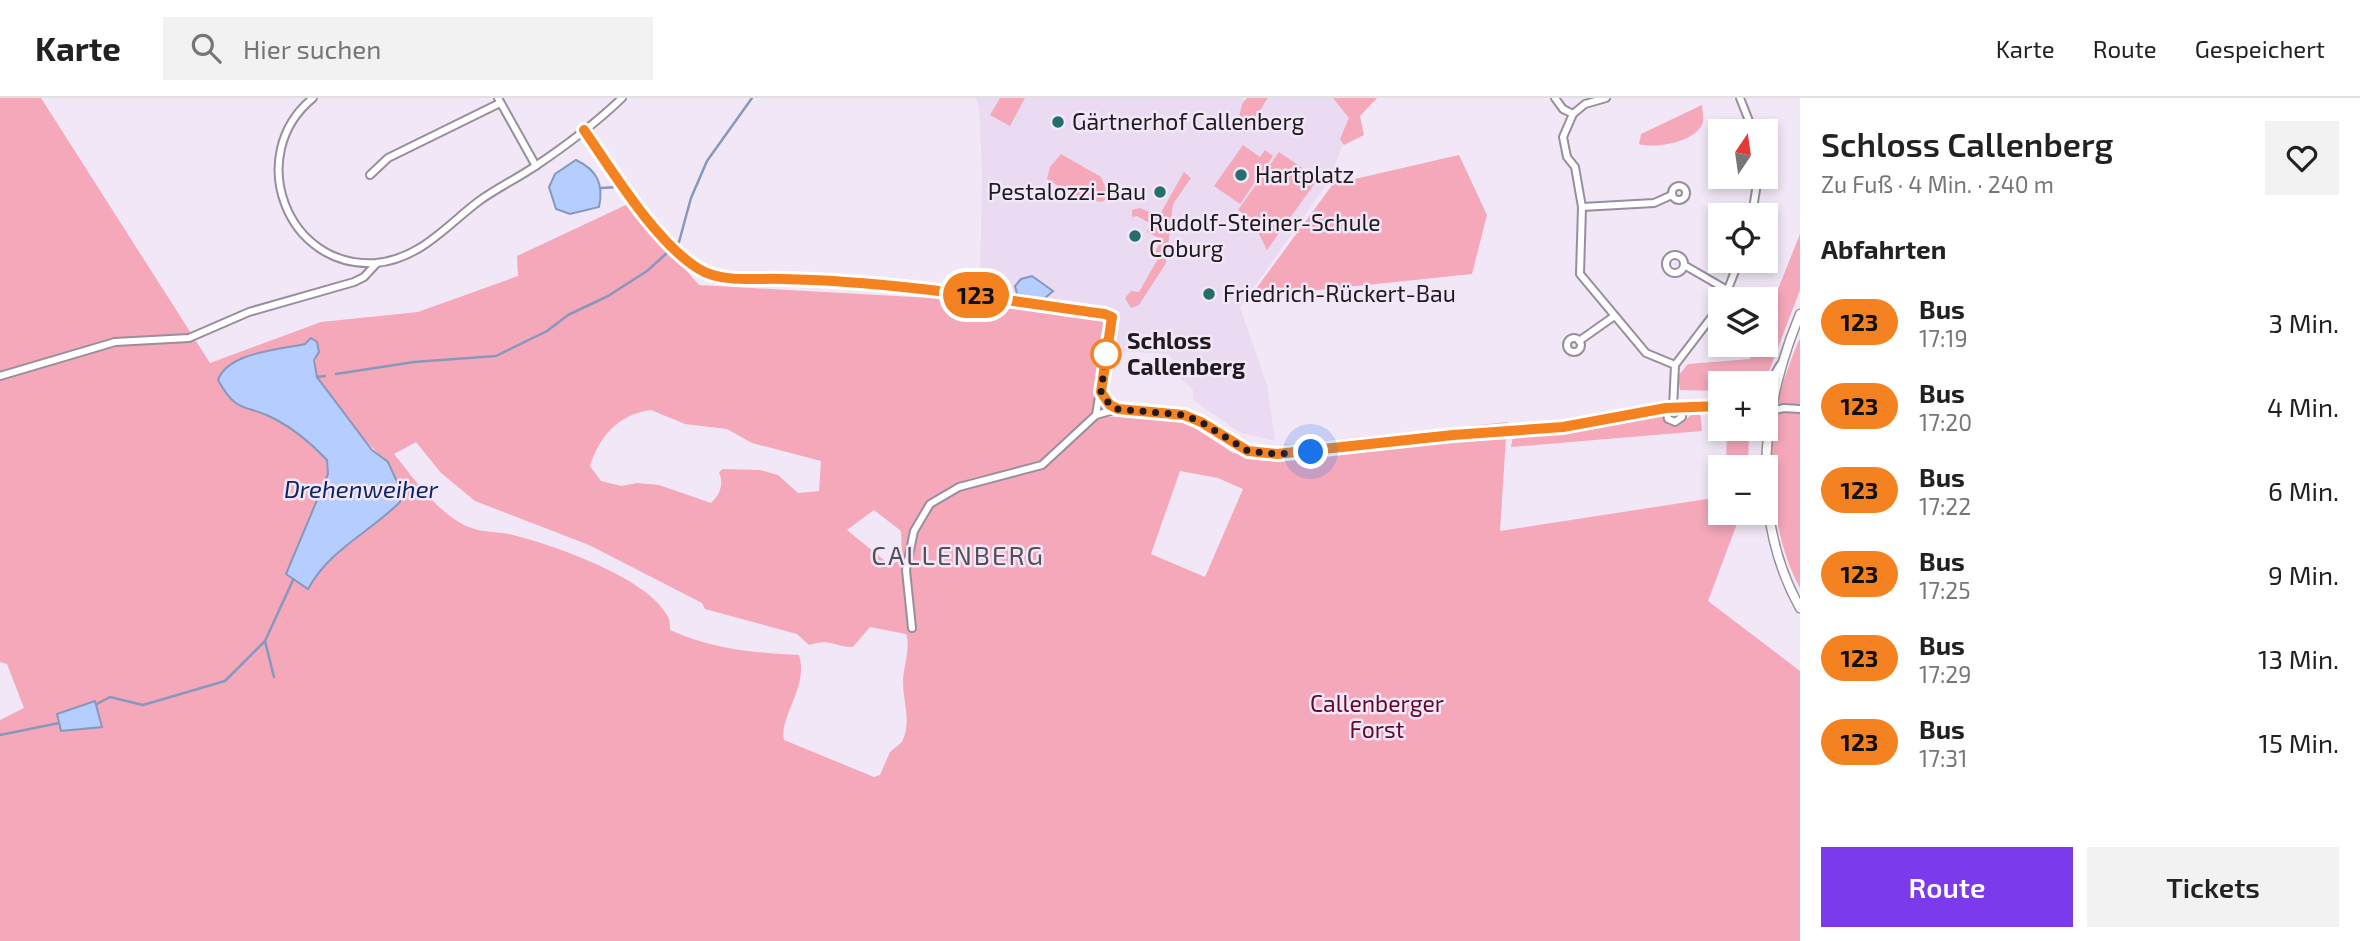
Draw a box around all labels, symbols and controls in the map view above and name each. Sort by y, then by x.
search box [163,17,653,80]
text: Karte [35,28,121,68]
icon: search [187,29,225,67]
text: Hier suchen [243,33,381,64]
text: Karte [1996,34,2055,63]
text: Route [2093,34,2157,63]
text: Gespeichert [2195,34,2325,63]
place label: Gärtnerhof Callenberg [1072,107,1305,135]
marker: Gärtnerhof Callenberg [1050,114,1066,130]
north arrow [1708,119,1778,189]
map controls [1708,119,1778,525]
button: heart [2265,121,2339,195]
text: Schloss Callenberg [1821,124,2113,164]
place label: Hartplatz [1255,160,1354,188]
marker: Hartplatz [1233,167,1249,183]
text: Zu Fuß · 4 Min. · 240 m [1821,170,2054,198]
place label: Pestalozzi-Bau [988,177,1146,205]
marker: Pestalozzi-Bau [1152,184,1168,200]
button: locate [1708,203,1778,273]
place label: Rudolf-Steiner-Schule Coburg [1149,208,1381,262]
marker: Rudolf-Steiner-Schule Coburg [1127,228,1143,244]
text: Abfahrten [1821,233,1946,264]
line badge: 123 [936,272,1016,318]
place label: Friedrich-Rückert-Bau [1223,279,1456,307]
text: 123 [957,280,995,309]
marker: Friedrich-Rückert-Bau [1201,286,1217,302]
button: layers [1708,287,1778,357]
text: Bus [1919,293,1965,324]
text: 123 [1841,307,1878,336]
text: 3 Min. [2268,307,2339,338]
text: 17:19 [1919,324,1968,352]
place label: Schloss Callenberg [1127,326,1246,380]
marker: Schloss Callenberg [1091,339,1121,369]
button: + [1708,371,1778,441]
text: Bus [1919,377,1965,408]
text: 123 [1841,391,1878,420]
text: 4 Min. [2267,391,2339,422]
text: 17:20 [1919,408,1972,436]
your location [1293,434,1328,469]
button: − [1708,455,1778,525]
text: Bus [1919,461,1965,492]
water label: Drehenweiher [284,474,439,503]
text: 123 [1841,475,1878,504]
text: 6 Min. [2268,475,2339,506]
text: 17:22 [1919,492,1971,520]
district label: CALLENBERG [871,539,1045,570]
text: Bus [1919,545,1965,576]
text: 123 [1841,559,1878,588]
text: 9 Min. [2268,559,2339,590]
text: 17:25 [1919,576,1971,604]
text: Bus [1919,629,1965,660]
text: 123 [1841,643,1878,672]
text: 13 Min. [2258,643,2339,674]
text: 17:29 [1919,660,1971,688]
park label: Callenberger Forst [1310,689,1444,743]
text: Bus [1919,713,1965,744]
text: 123 [1841,727,1878,756]
text: 15 Min. [2259,727,2339,758]
text: 17:31 [1919,744,1967,772]
button: Route [1821,847,2073,927]
button: Tickets [2087,847,2339,927]

